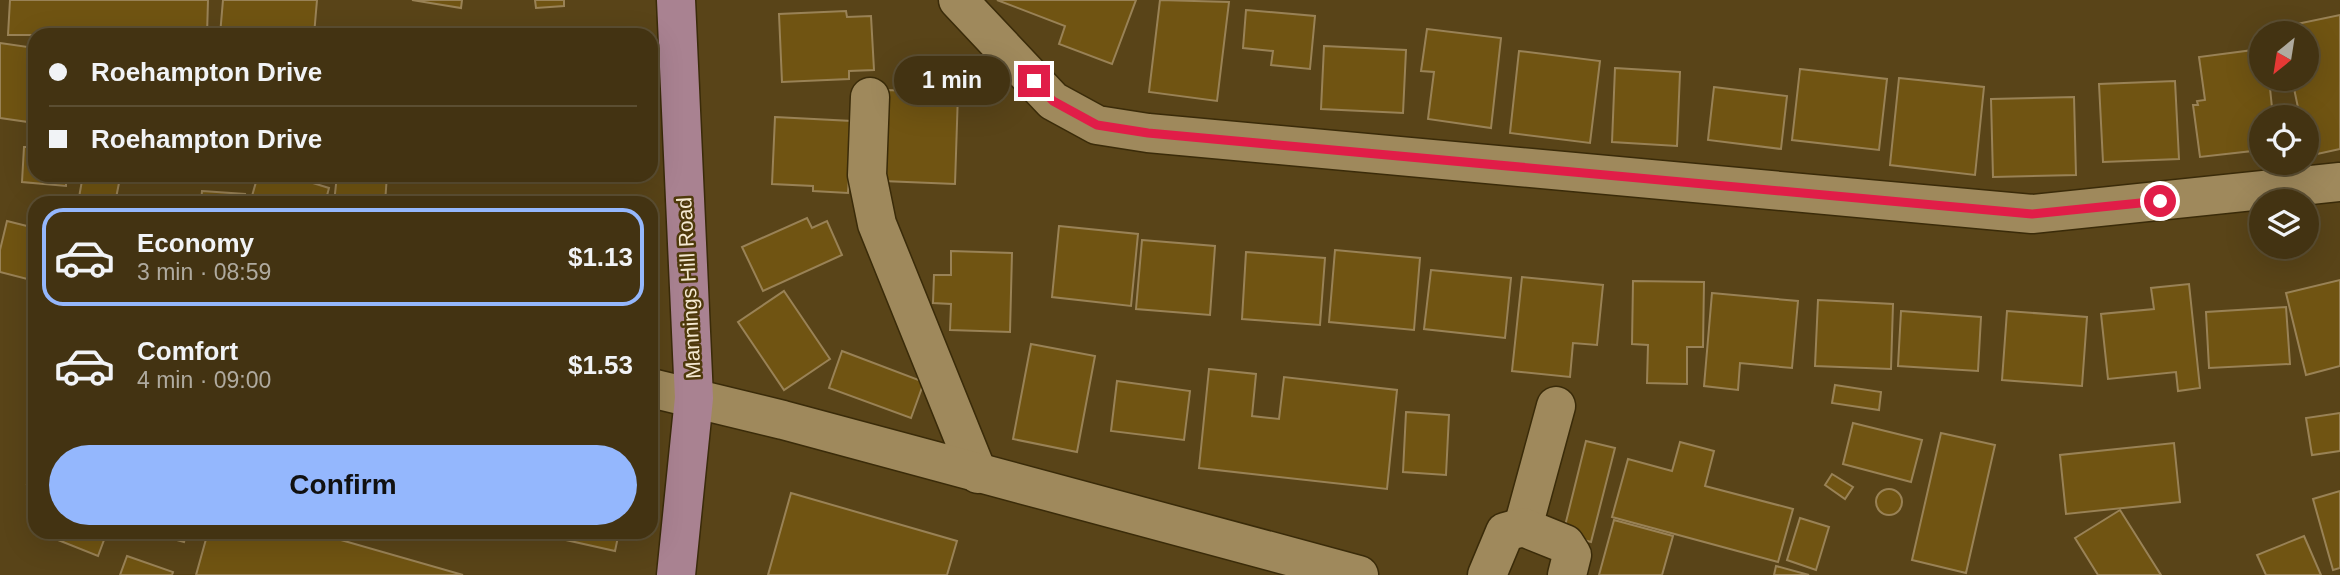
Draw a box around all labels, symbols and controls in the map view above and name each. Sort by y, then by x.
north arrow [2249,21,2319,91]
map controls [2249,21,2319,259]
callout: 1 min [894,56,1010,106]
text: Roehampton Drive [91,57,322,87]
route end [1018,65,1050,97]
text: 1 min [922,67,982,93]
button: locate [2249,105,2319,175]
text: Roehampton Drive [91,124,322,154]
route start [2144,185,2176,217]
button: layers [2249,189,2319,259]
street label: Mannings Hill Road [672,197,705,380]
icon: car [53,226,116,289]
text: Economy [137,228,254,258]
text: $1.13 [568,242,633,272]
text: 3 min · 08:59 [137,259,271,285]
icon: car [53,334,116,397]
text: Comfort [137,336,238,366]
text: $1.53 [568,350,633,380]
text: 4 min · 09:00 [137,367,271,393]
button: Confirm [49,445,637,525]

